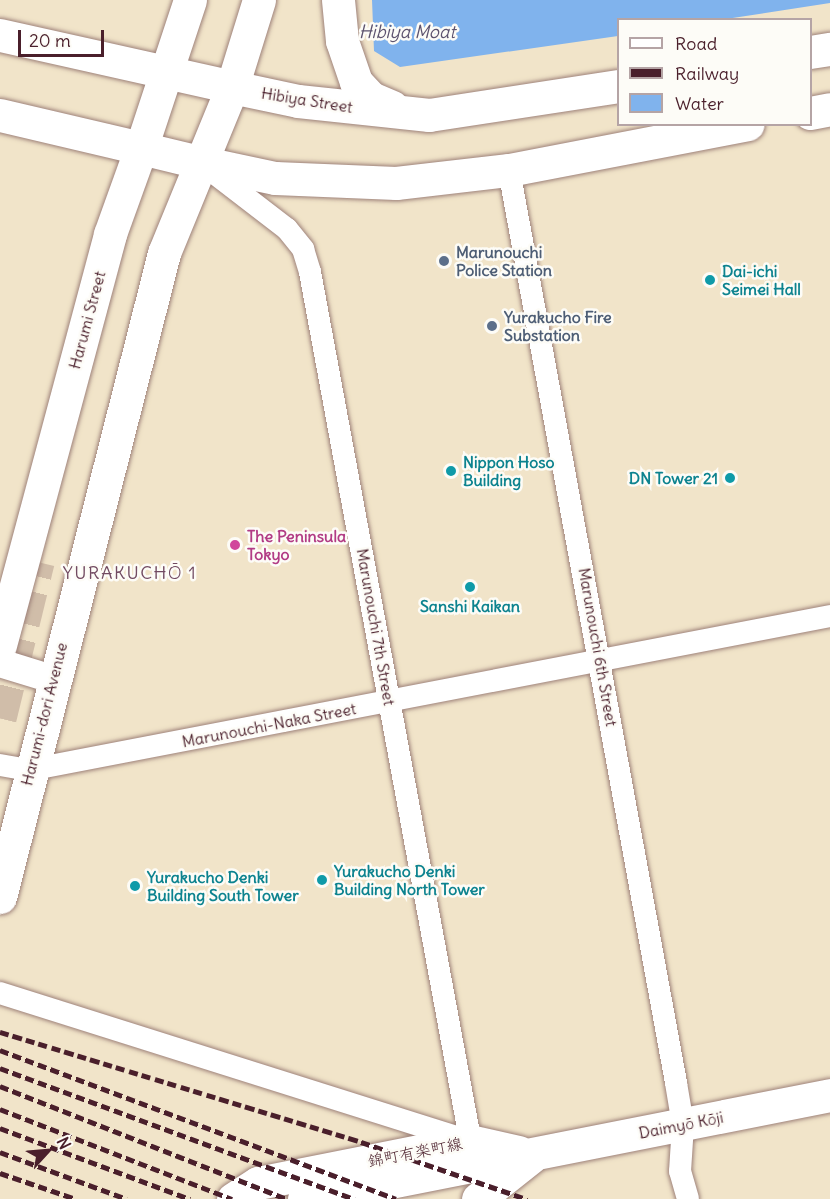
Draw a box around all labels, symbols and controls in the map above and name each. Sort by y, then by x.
scale bar [21,18,106,56]
legend [617,18,812,126]
water label: Hibiya Moat [359,21,455,43]
text: 20 m [29,29,71,52]
text: Road [675,32,717,55]
text: Railway [675,62,739,85]
street label: Hibiya Street [260,83,354,117]
text: Water [675,92,724,115]
place label: Marunouchi Police Station [456,242,552,280]
marker: Marunouchi Police Station [437,254,451,268]
place label: Dai-ichi Seimei Hall [722,261,801,299]
street label: Harumi Street [65,269,109,371]
marker: Dai-ichi Seimei Hall [703,273,717,287]
place label: Yurakucho Fire Substation [504,307,612,345]
marker: Yurakucho Fire Substation [485,319,499,333]
place label: Nippon Hoso Building [463,452,555,490]
marker: Nippon Hoso Building [444,464,458,478]
place label: DN Tower 21 [629,468,718,488]
marker: DN Tower 21 [723,471,737,485]
place label: The Peninsula Tokyo [247,526,346,564]
marker: The Peninsula Tokyo [228,538,242,552]
street label: Marunouchi 7th Street [353,547,399,707]
district label: YURAKUCHŌ 1 [63,562,197,584]
street label: Marunouchi 6th Street [575,566,621,728]
marker: Sanshi Kaikan [463,580,477,594]
place label: Sanshi Kaikan [420,596,520,616]
street label: Harumi-dori Avenue [17,640,71,788]
street label: Marunouchi-Naka Street [180,699,358,751]
place label: Yurakucho Denki Building North Tower [334,861,485,899]
place label: Yurakucho Denki Building South Tower [147,867,299,905]
marker: Yurakucho Denki Building North Tower [315,873,329,887]
marker: Yurakucho Denki Building South Tower [128,879,142,893]
street label: Daimyō Kōji [637,1107,725,1143]
north arrow [18,1121,78,1181]
street label: 錦町有楽町線 [366,1133,464,1171]
text: N [53,1134,76,1152]

